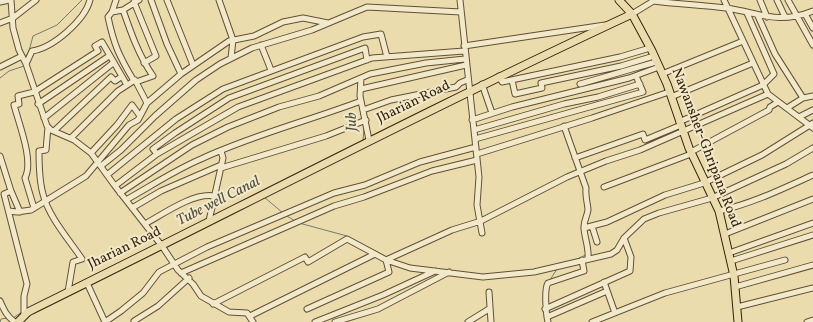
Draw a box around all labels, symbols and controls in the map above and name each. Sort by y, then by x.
street label: Nawansher-Ghripana Road [667,66,743,230]
street label: Jharian Road [374,78,454,128]
water label: Jub [344,112,362,132]
water label: Tube well Canal [174,173,264,231]
street label: Jharian Road [85,224,165,274]

